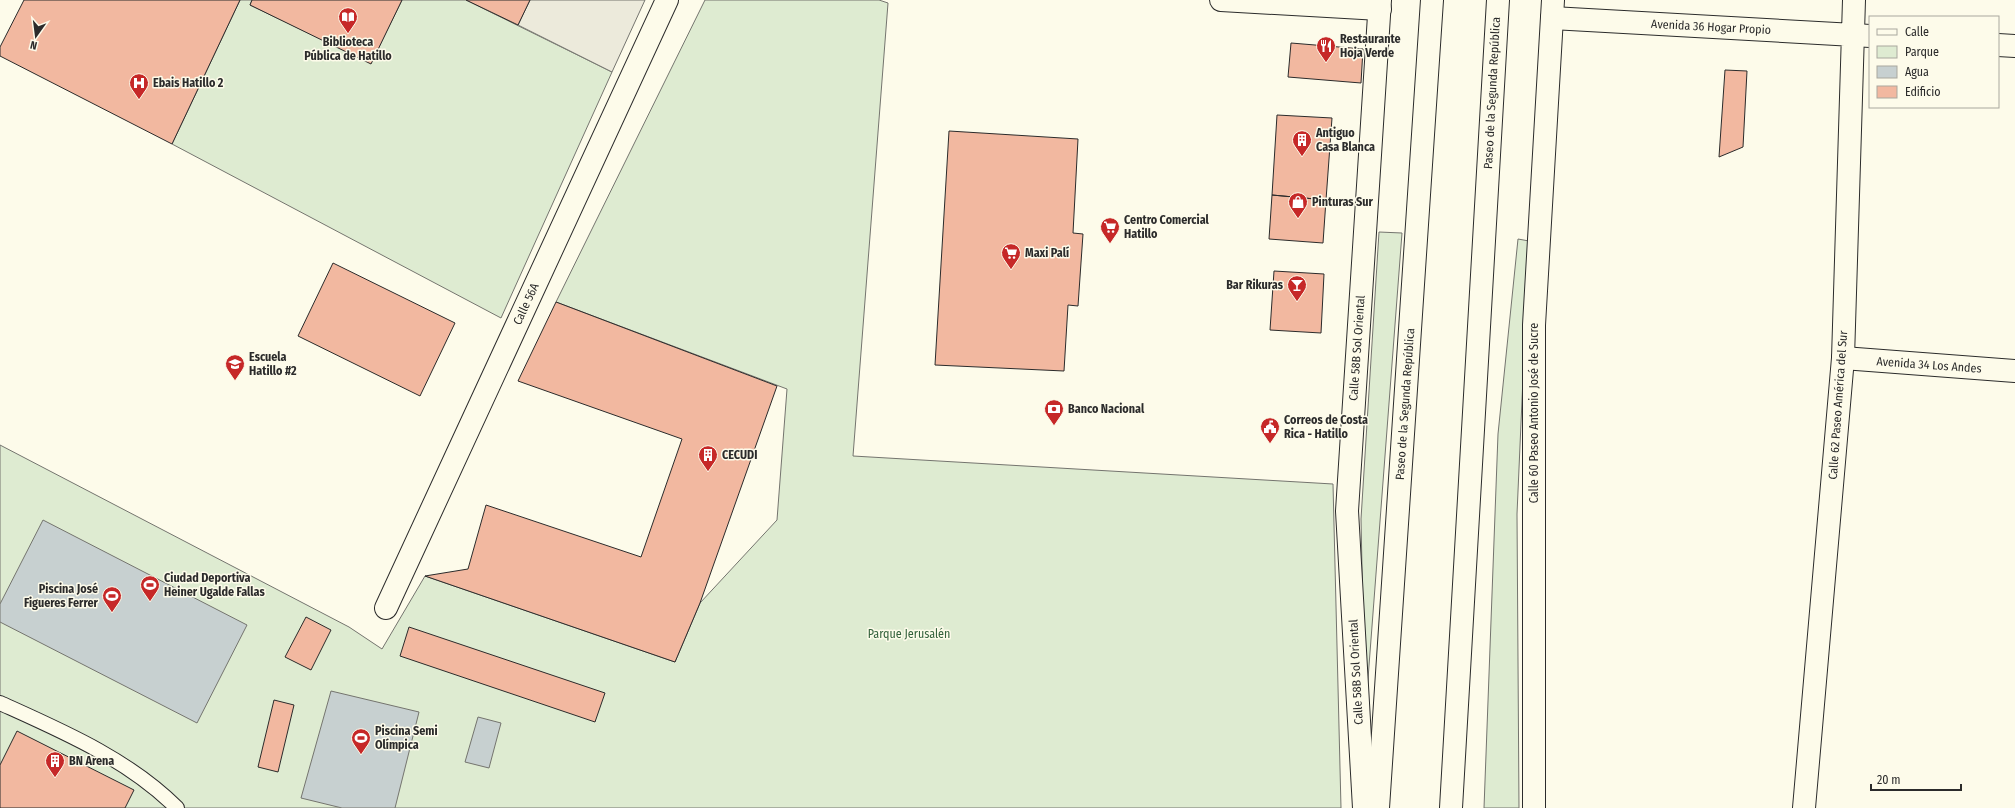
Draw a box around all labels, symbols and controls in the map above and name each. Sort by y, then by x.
library icon: Biblioteca Pública de Hatillo [337,6,359,34]
north arrow [16,16,56,56]
legend [1869,16,1999,108]
street label: Paseo de la Segunda República [1481,17,1503,169]
street label: Avenida 36 Hogar Propio [1651,17,1771,37]
text: Calle [1905,25,1929,39]
place label: Restaurante Hoja Verde [1340,32,1401,60]
place label: Biblioteca Pública de Hatillo [304,35,392,63]
restaurant icon: Restaurante Hoja Verde [1315,35,1337,63]
text: N [29,38,38,52]
text: Parque [1905,45,1939,59]
text: Agua [1905,65,1929,79]
hospital icon: Ebais Hatillo 2 [128,72,150,100]
place label: Ebais Hatillo 2 [153,76,224,90]
text: Edificio [1905,85,1941,99]
place label: Antiguo Casa Blanca [1315,126,1375,154]
building icon: Antiguo Casa Blanca [1291,129,1313,157]
shop icon: Pinturas Sur [1287,191,1309,219]
place label: Pinturas Sur [1312,195,1374,209]
place label: Centro Comercial Hatillo [1124,213,1210,241]
supermarket icon: Centro Comercial Hatillo [1099,216,1121,244]
supermarket icon: Maxi Palí [1000,242,1022,270]
place label: Maxi Palí [1025,246,1070,260]
bar icon: Bar Rikuras [1286,274,1308,302]
place label: Bar Rikuras [1226,278,1284,292]
street label: Calle 56A [510,280,542,327]
street label: Calle 58B Sol Oriental [1346,295,1368,401]
street label: Calle 60 Paseo Antonio José de Sucre [1527,323,1541,503]
street label: Paseo de la Segunda República [1393,327,1417,480]
street label: Calle 62 Paseo América del Sur [1826,329,1850,480]
place label: Escuela Hatillo #2 [249,350,297,378]
school or university icon: Escuela Hatillo #2 [224,353,246,381]
street label: Avenida 34 Los Andes [1876,354,1982,376]
bank icon: Banco Nacional [1043,398,1065,426]
place label: Banco Nacional [1068,402,1145,416]
place label: Correos de Costa Rica - Hatillo [1284,413,1368,441]
public building icon: Correos de Costa Rica - Hatillo [1259,416,1281,444]
building icon: CECUDI [697,444,719,472]
place label: CECUDI [722,448,757,462]
place label: Ciudad Deportiva Heiner Ugalde Fallas [164,571,265,599]
sports icon: Ciudad Deportiva Heiner Ugalde Fallas [139,574,161,602]
place label: Piscina José Figueres Ferrer [24,582,99,610]
sports icon: Piscina José Figueres Ferrer [101,585,123,613]
street label: Calle 58B Sol Oriental [1346,619,1366,725]
park label: Parque Jerusalén [868,627,950,641]
place label: Piscina Semi Olímpica [375,724,438,752]
sports icon: Piscina Semi Olímpica [350,727,372,755]
building icon: BN Arena [44,750,66,778]
place label: BN Arena [69,754,114,768]
scale bar [1871,766,1961,792]
text: 20 m [1877,773,1901,787]

